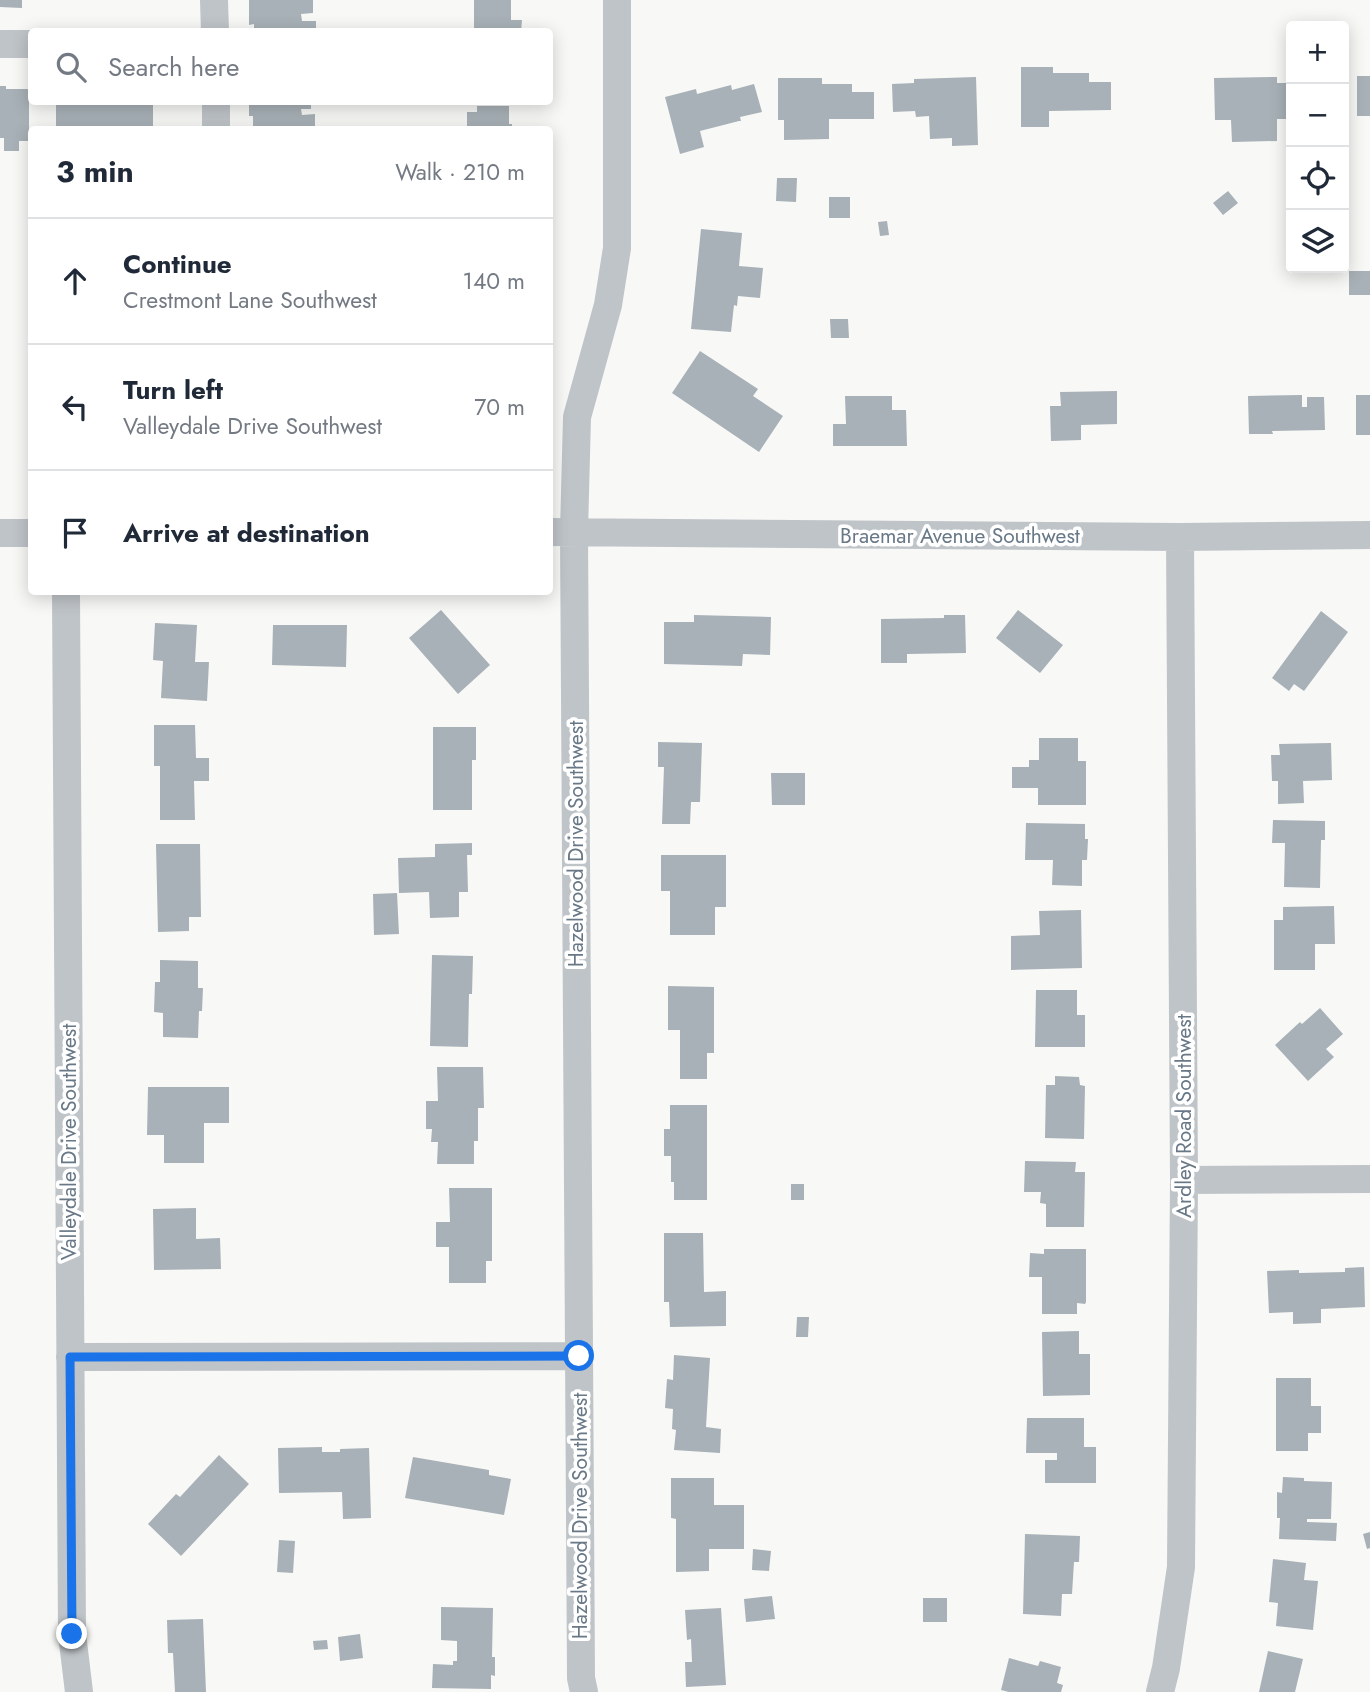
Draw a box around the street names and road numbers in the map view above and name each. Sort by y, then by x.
street label: Braemar Avenue Southwest [840,521,1080,551]
street label: Hazelwood Drive Southwest [561,721,591,967]
street label: Ardley Road Southwest [1169,1014,1199,1218]
street label: Valleydale Drive Southwest [54,1024,84,1260]
street label: Hazelwood Drive Southwest [565,1393,595,1639]

